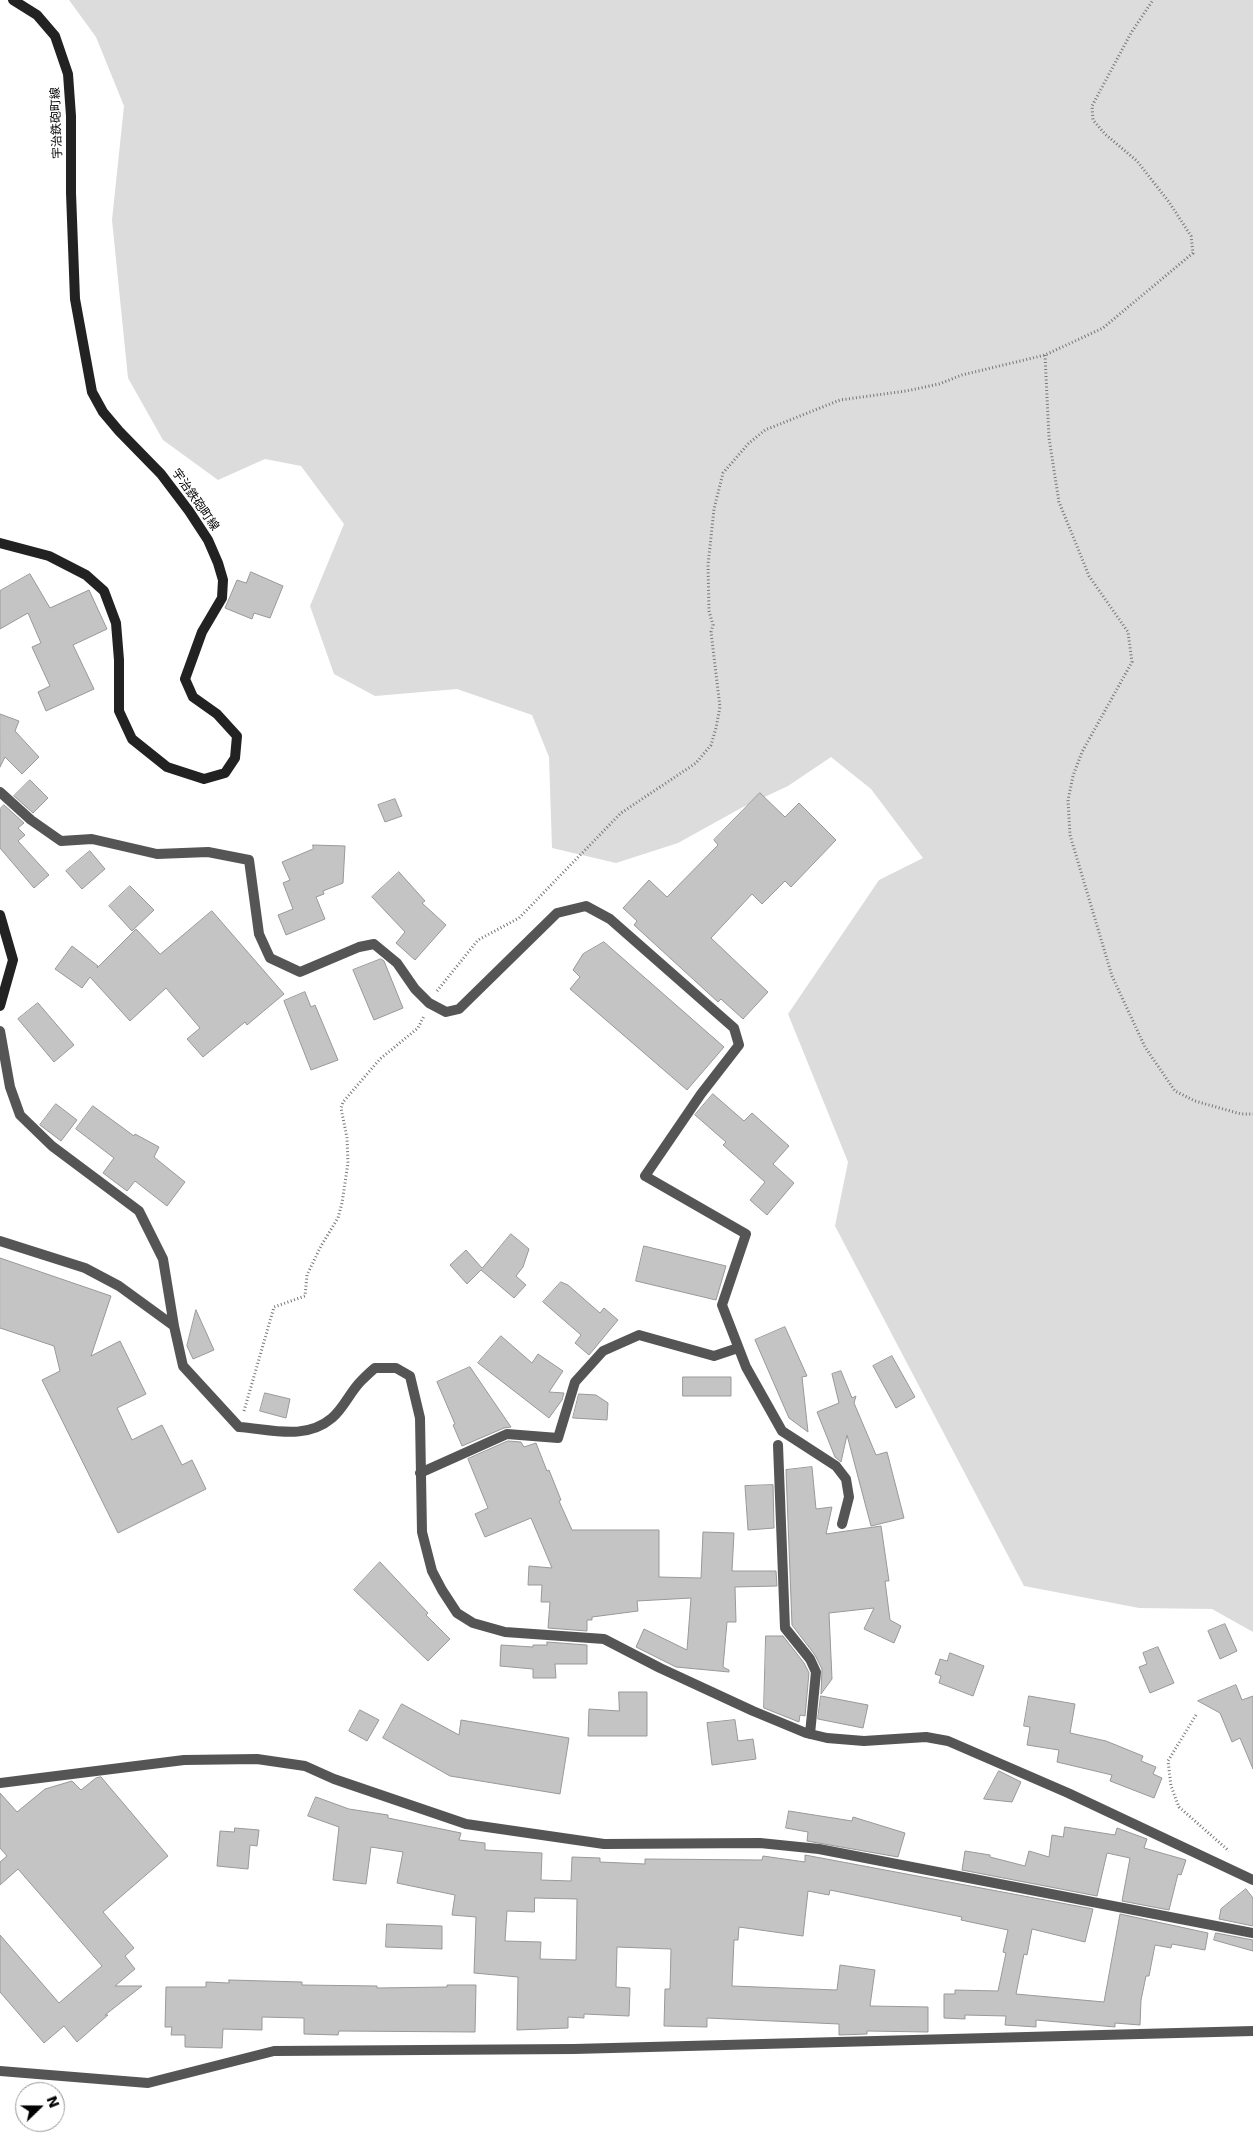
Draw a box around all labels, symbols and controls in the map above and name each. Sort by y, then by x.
street label: 宇治鉄砲町線 [49,87,65,159]
street label: 宇治鉄砲町線 [168,466,222,534]
north arrow [15,2082,65,2132]
text: N [43,2093,63,2110]

